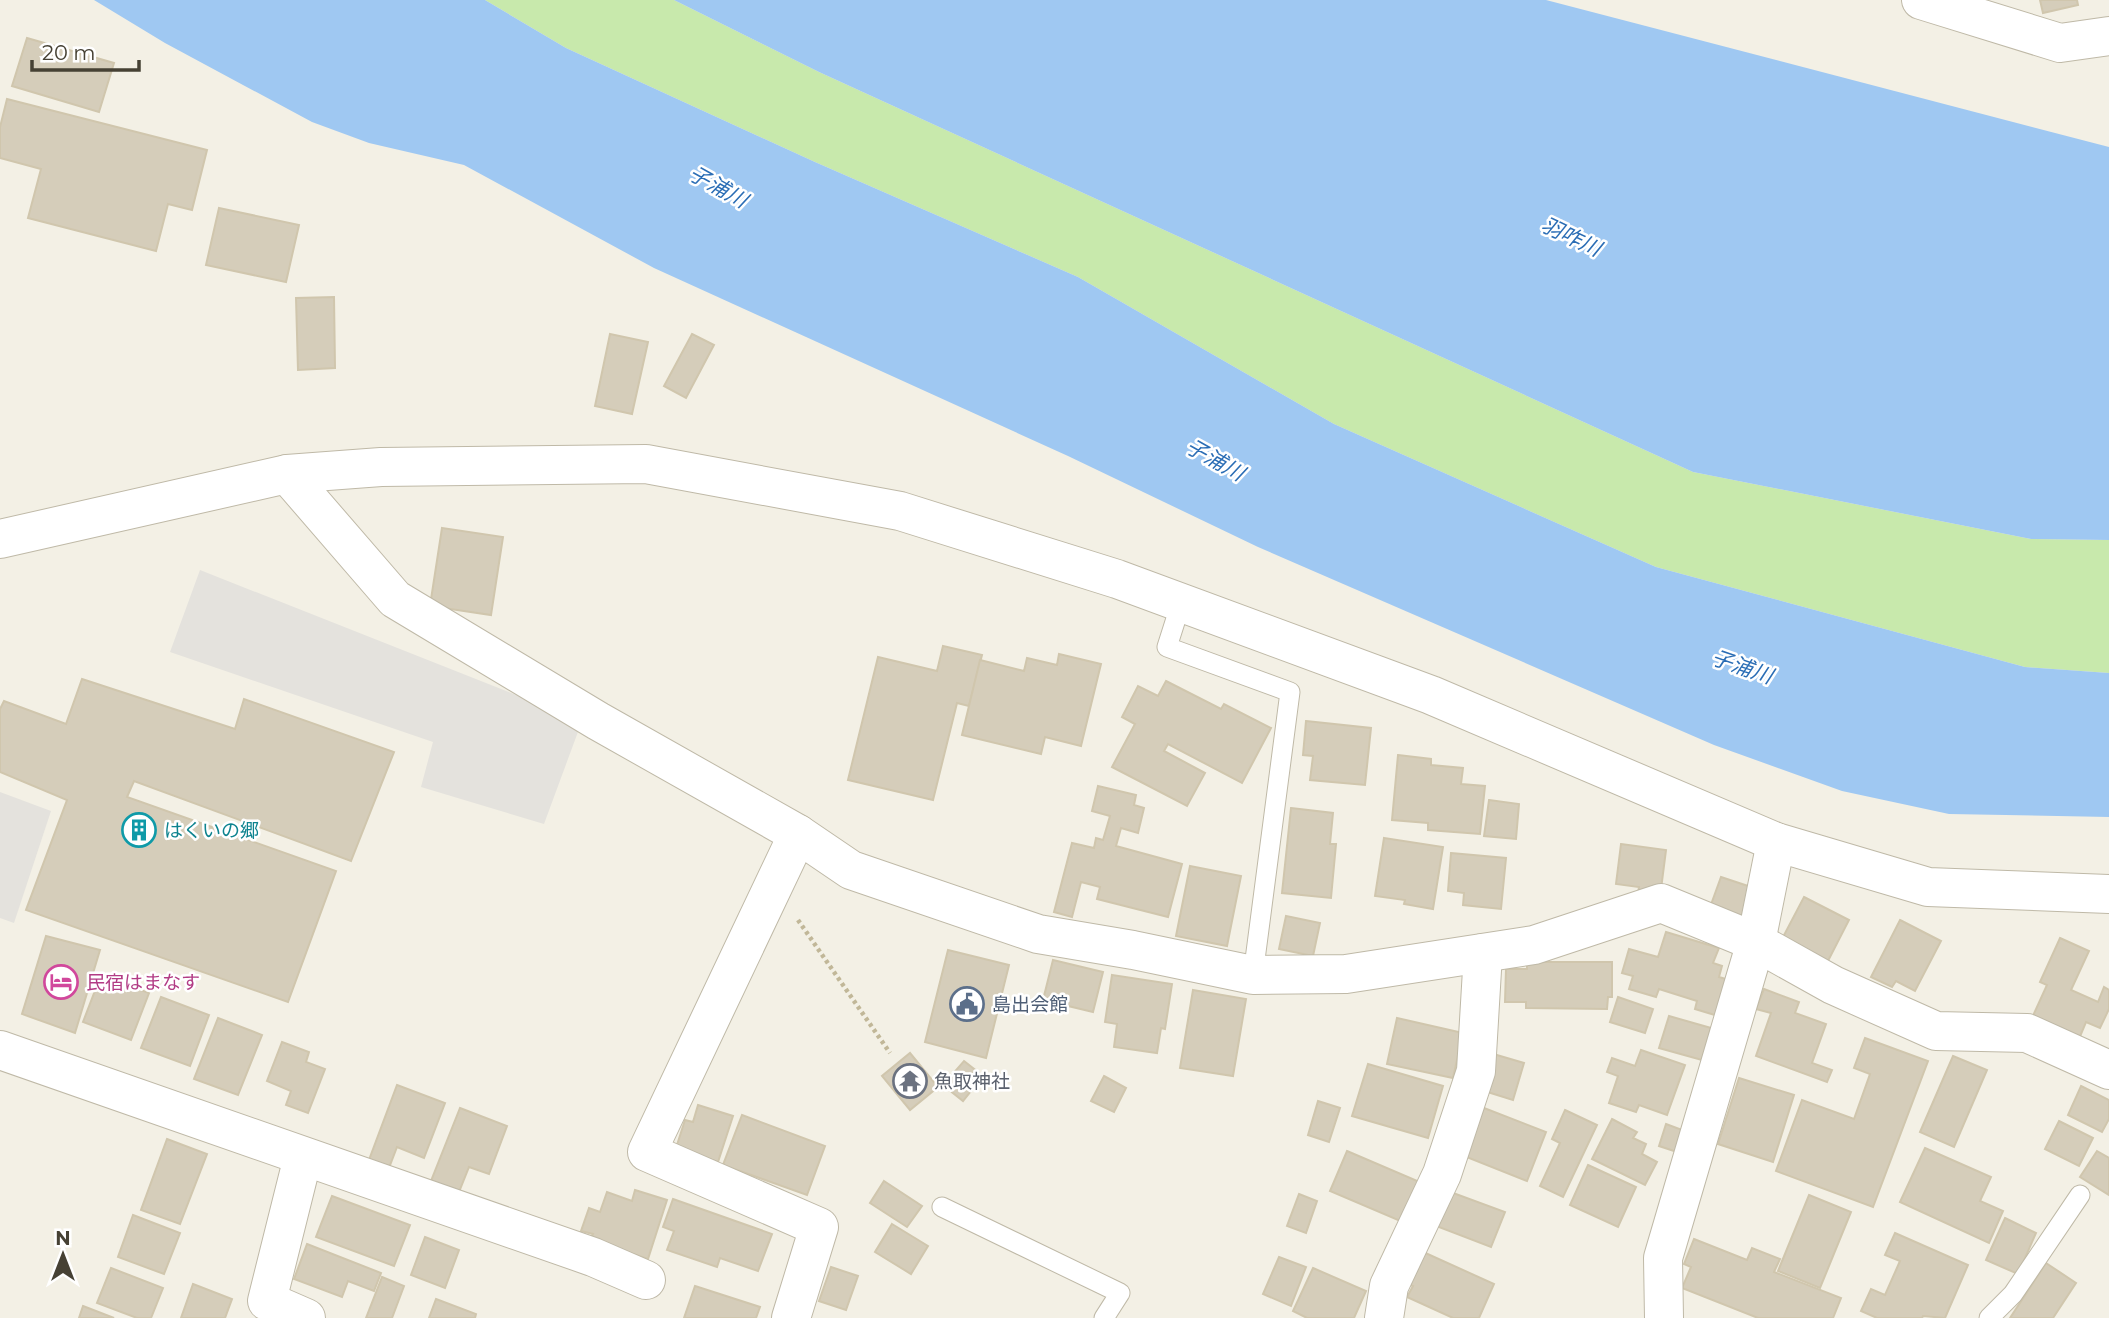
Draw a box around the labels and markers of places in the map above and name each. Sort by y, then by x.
building icon: はくいの郷 [120,811,158,849]
place label: はくいの郷 [164,819,259,842]
hotel icon: 民宿はまなす [42,963,80,1001]
place label: 民宿はまなす [86,971,200,994]
public building icon: 島出会館 [948,985,986,1023]
place label: 島出会館 [992,993,1068,1016]
temple icon: 魚取神社 [891,1062,929,1100]
place label: 魚取神社 [934,1070,1010,1093]

